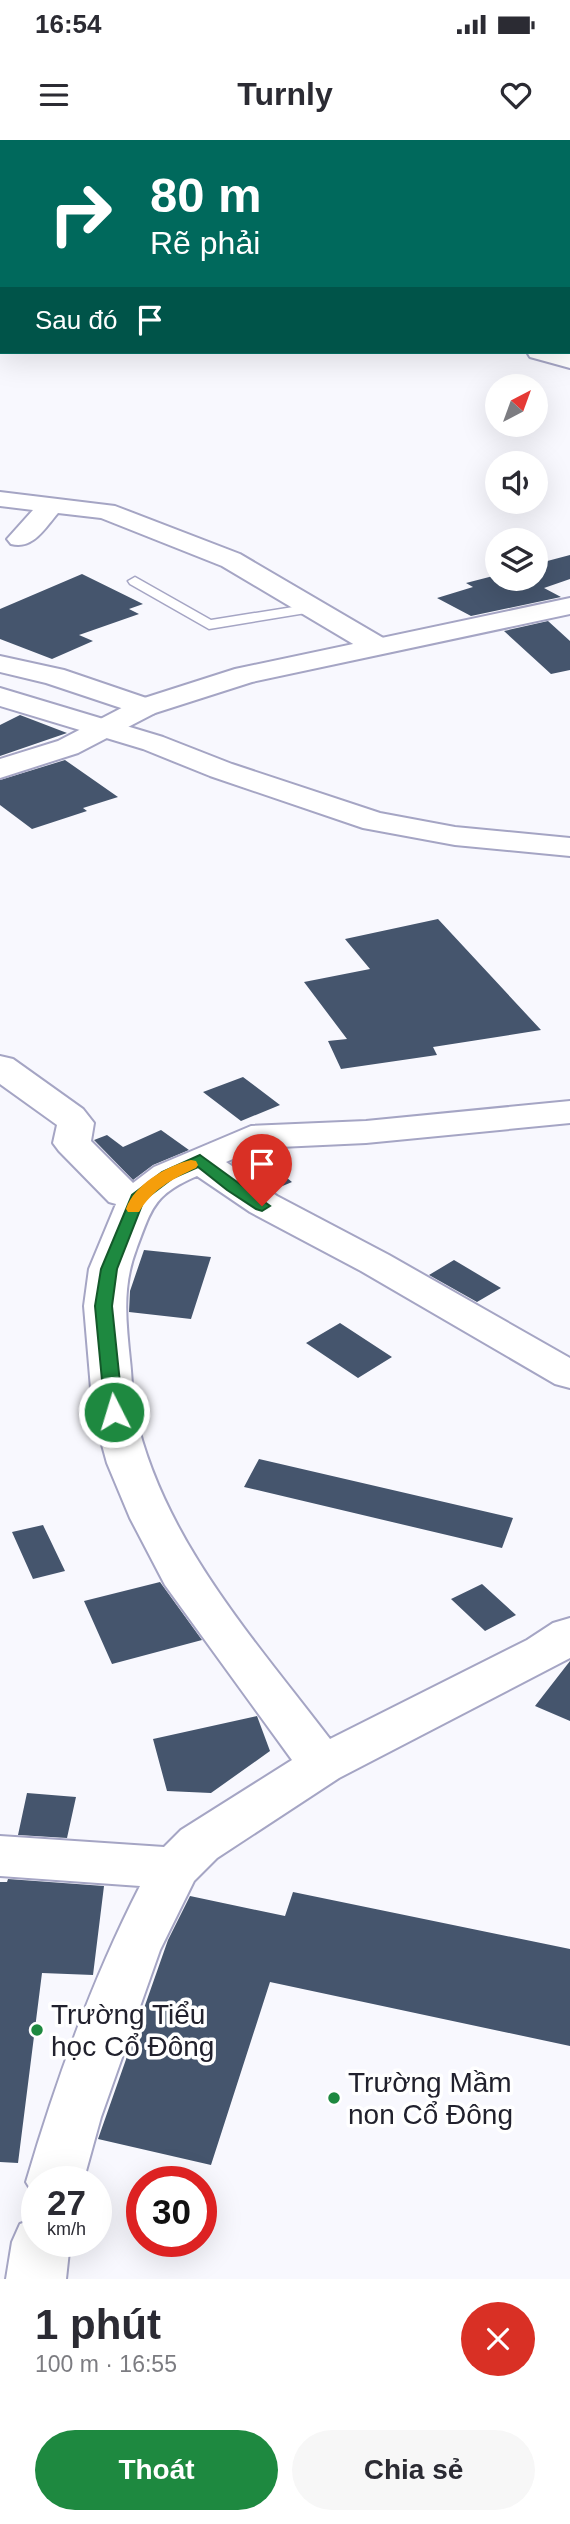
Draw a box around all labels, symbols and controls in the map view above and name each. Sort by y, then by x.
text: 16:54 [35,9,102,39]
icon: menu [35,76,73,114]
text: Turnly [237,76,333,112]
icon: heart [497,76,535,114]
icon: right [35,168,126,259]
text: 80 m [150,168,262,222]
text: Rẽ phải [150,225,260,261]
icon: arrive [131,301,169,339]
text: Sau đó [35,305,117,335]
north arrow [485,374,548,438]
map controls [485,374,548,591]
button: sound [485,451,548,514]
button: layers [485,528,548,591]
pin [232,1134,292,1206]
icon: arrive [243,1145,281,1183]
position arrow [77,1375,151,1449]
place label: Trường Tiểu học Cổ Đông [51,1999,214,2062]
marker: Trường Tiểu học Cổ Đông [29,2022,45,2038]
place label: Trường Mầm non Cổ Đông [348,2067,513,2130]
marker: Trường Mầm non Cổ Đông [326,2090,342,2106]
speed limit sign: 30 [126,2166,217,2257]
text: 27 [47,2183,86,2222]
text: km/h [47,2219,86,2239]
text: 1 phút [35,2301,161,2348]
button: close [461,2302,535,2376]
text: 100 m · 16:55 [35,2351,177,2377]
button: Thoát [35,2430,278,2510]
button: Chia sẻ [292,2430,535,2510]

